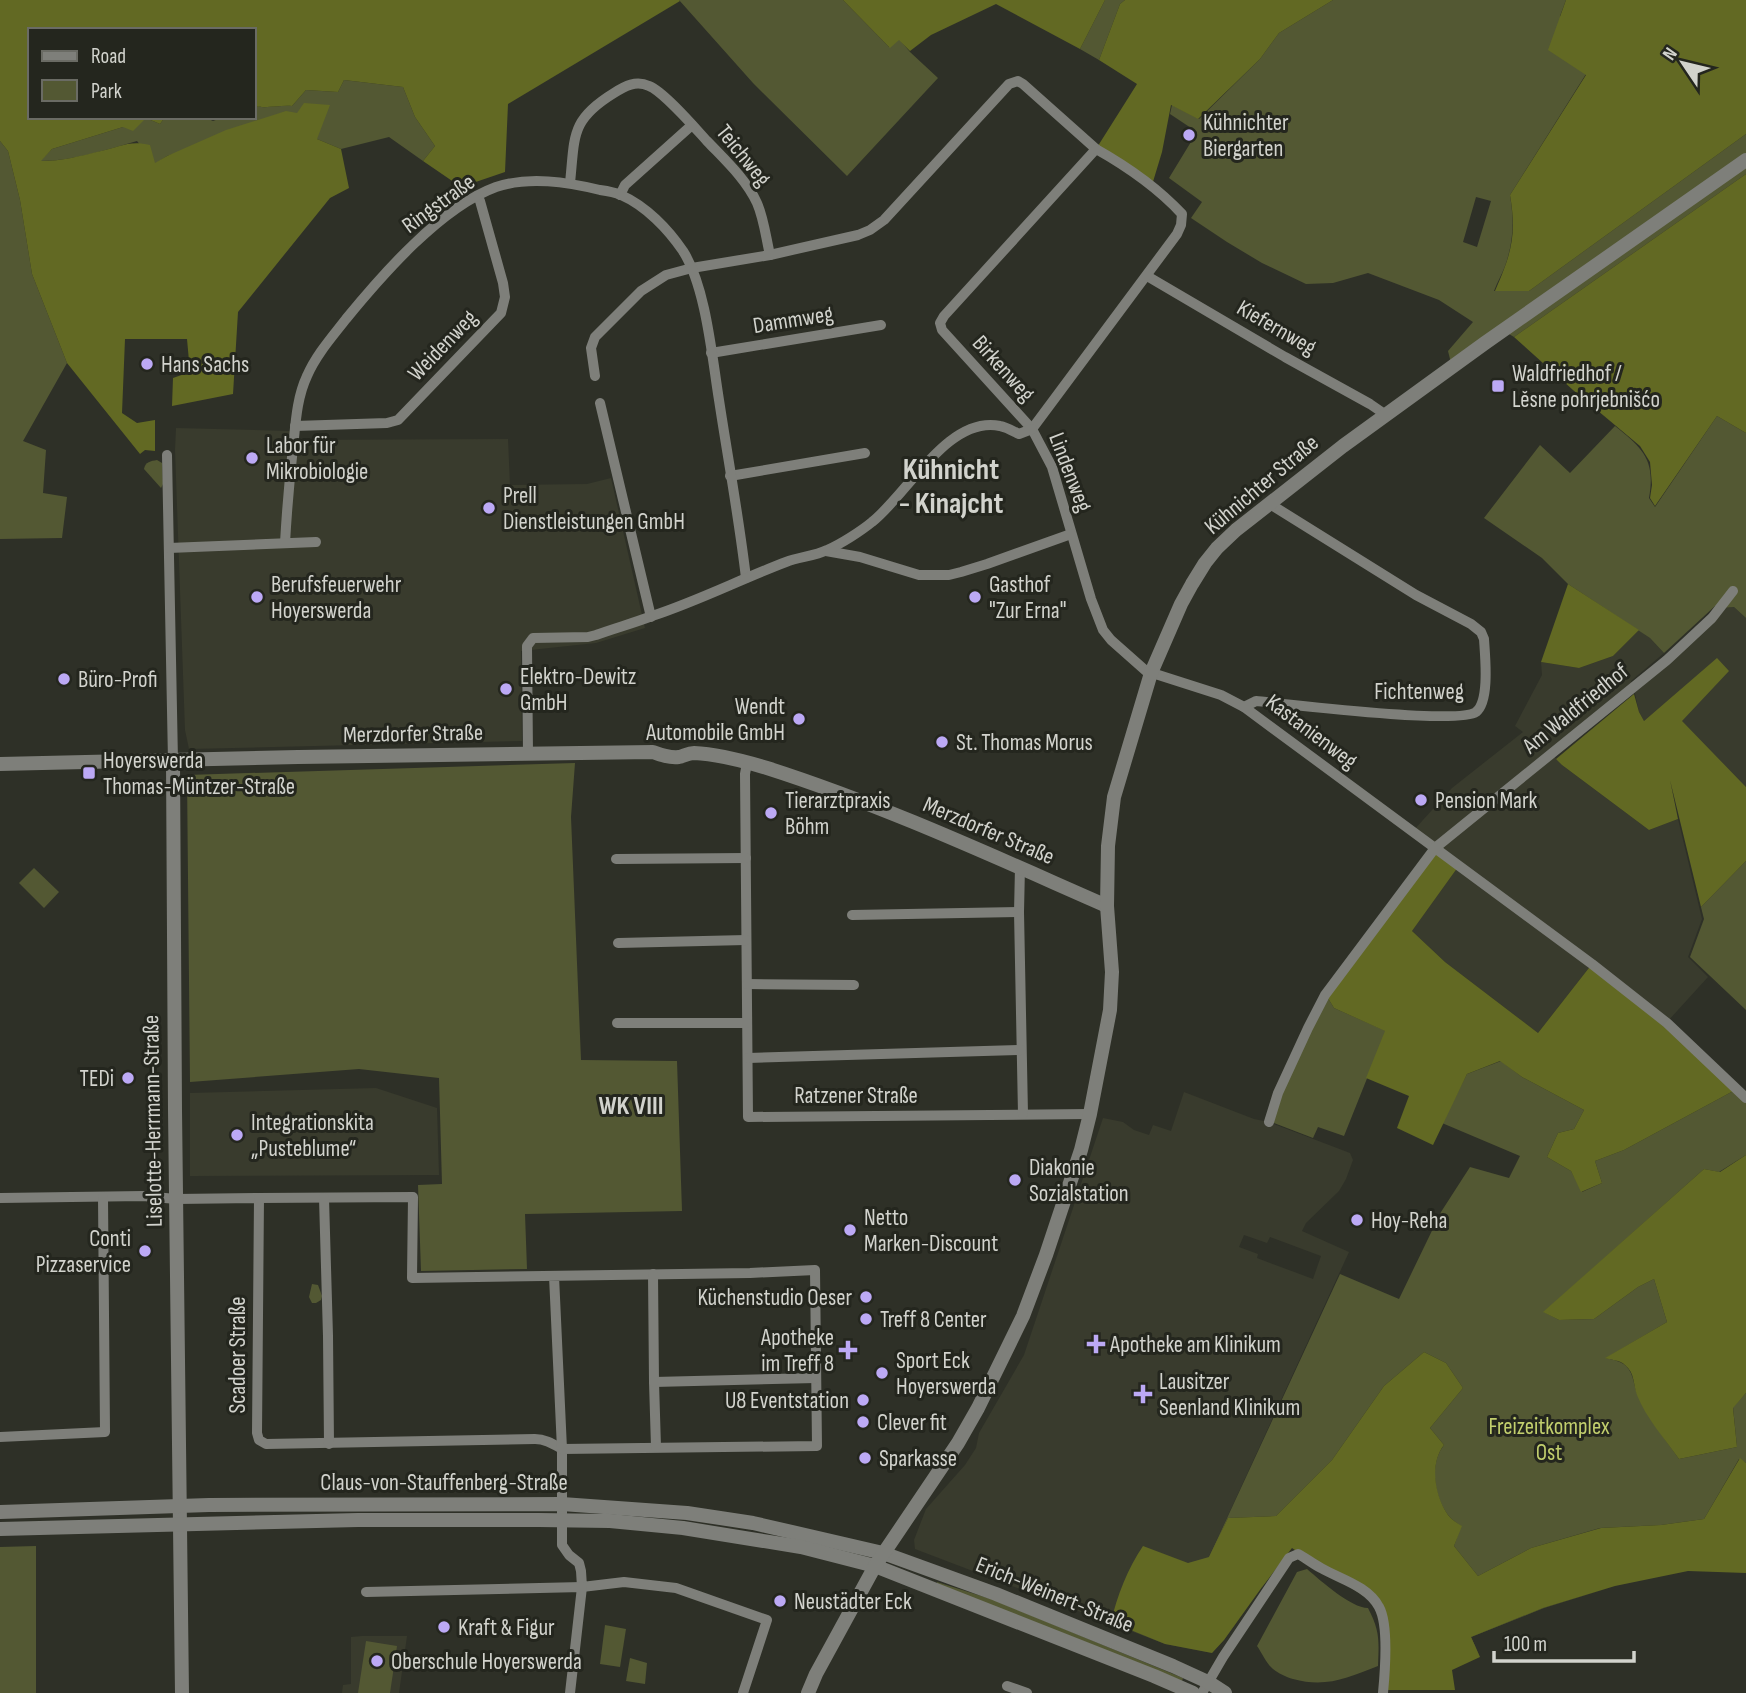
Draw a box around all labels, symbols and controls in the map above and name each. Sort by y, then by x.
legend [28,28,256,119]
north arrow [1648,28,1718,98]
text: N [1658,43,1683,65]
text: Road [91,44,126,69]
text: Park [91,79,122,104]
place label: Kühnichter Biergarten [1203,109,1289,163]
street label: Teichweg [710,119,777,192]
marker: Kühnichter Biergarten [1181,127,1197,143]
street label: Ringstraße [397,168,480,240]
street label: Kiefernweg [1232,294,1321,362]
street label: Dammweg [751,300,835,340]
street label: Weidenweg [402,304,483,387]
street label: Birkenweg [966,330,1040,408]
place label: Hans Sachs [161,351,249,379]
marker: Hans Sachs [139,356,155,372]
place label: Waldfriedhof / Lěsne pohrjebnišćo [1512,360,1660,414]
marker: Waldfriedhof / Lěsne pohrjebnišćo [1490,378,1506,394]
street label: Lindenweg [1042,429,1098,516]
street label: Kühnichter Straße [1199,429,1324,541]
place label: Labor für Mikrobiologie [266,432,368,486]
marker: Labor für Mikrobiologie [244,450,260,466]
district label: Kühnicht - Kinajcht [899,452,1003,522]
place label: Prell Dienstleistungen GmbH [503,482,685,536]
marker: Prell Dienstleistungen GmbH [481,500,497,516]
place label: Berufsfeuerwehr Hoyerswerda [271,571,402,625]
place label: Gasthof "Zur Erna" [989,571,1066,625]
marker: Berufsfeuerwehr Hoyerswerda [249,589,265,605]
marker: Gasthof "Zur Erna" [967,589,983,605]
street label: Am Waldfriedhof [1516,657,1634,761]
place label: Elektro-Dewitz GmbH [520,663,636,717]
place label: Büro-Profi [78,666,158,694]
marker: Büro-Profi [56,671,72,687]
street label: Fichtenweg [1374,678,1464,706]
marker: Elektro-Dewitz GmbH [498,681,514,697]
street label: Kastanienweg [1260,688,1363,775]
place label: Wendt Automobile GmbH [645,693,785,747]
marker: Wendt Automobile GmbH [791,711,807,727]
street label: Merzdorfer Straße [343,719,483,749]
place label: St. Thomas Morus [956,729,1093,757]
marker: St. Thomas Morus [934,734,950,750]
place label: Hoyerswerda Thomas-Müntzer-Straße [103,747,295,801]
marker: Hoyerswerda Thomas-Müntzer-Straße [81,765,97,781]
place label: Tierarztpraxis Böhm [785,787,891,841]
place label: Pension Mark [1435,787,1537,815]
street label: Merzdorfer Straße [919,791,1059,871]
marker: Pension Mark [1413,792,1429,808]
marker: Tierarztpraxis Böhm [763,805,779,821]
street label: Liselotte-Herrmann-Straße [137,1015,169,1227]
place label: TEDi [80,1065,114,1093]
marker: TEDi [120,1070,136,1086]
street label: Ratzener Straße [794,1082,918,1110]
district label: WK VIII [598,1091,664,1122]
place label: Integrationskita „Pusteblume“ [251,1109,374,1163]
marker: Integrationskita „Pusteblume“ [229,1127,245,1143]
place label: Diakonie Sozialstation [1029,1154,1129,1208]
marker: Diakonie Sozialstation [1007,1172,1023,1188]
place label: Netto Marken-Discount [864,1204,998,1258]
place label: Hoy-Reha [1371,1207,1447,1235]
marker: Hoy-Reha [1349,1212,1365,1228]
marker: Netto Marken-Discount [842,1222,858,1238]
place label: Conti Pizzaservice [36,1225,131,1279]
marker: Conti Pizzaservice [137,1243,153,1259]
place label: Küchenstudio Oeser [697,1284,852,1312]
marker: Küchenstudio Oeser [858,1289,874,1305]
street label: Scadoer Straße [224,1296,252,1414]
place label: Treff 8 Center [880,1306,987,1334]
marker: Treff 8 Center [858,1311,874,1327]
place label: Apotheke im Treff 8 [760,1324,834,1378]
place label: Apotheke am Klinikum [1109,1331,1281,1359]
marker: Apotheke am Klinikum [1088,1336,1104,1352]
marker: Apotheke im Treff 8 [840,1342,856,1358]
place label: Sport Eck Hoyerswerda [896,1347,996,1401]
marker: Sport Eck Hoyerswerda [874,1365,890,1381]
place label: Lausitzer Seenland Klinikum [1159,1368,1300,1422]
marker: Lausitzer Seenland Klinikum [1133,1384,1153,1404]
place label: U8 Eventstation [725,1387,849,1415]
marker: U8 Eventstation [855,1392,871,1408]
place label: Clever fit [877,1409,947,1437]
park label: Freizeitkomplex Ost [1488,1413,1610,1467]
marker: Clever fit [855,1414,871,1430]
place label: Sparkasse [879,1445,957,1473]
marker: Sparkasse [857,1450,873,1466]
street label: Claus-von-Stauffenberg-Straße [320,1469,568,1497]
street label: Erich-Weinert-Straße [972,1551,1138,1639]
place label: Neustädter Eck [794,1588,912,1616]
marker: Neustädter Eck [772,1593,788,1609]
place label: Kraft & Figur [458,1614,555,1642]
marker: Kraft & Figur [436,1619,452,1635]
scale bar [1494,1620,1634,1664]
text: 100 m [1504,1632,1547,1657]
place label: Oberschule Hoyerswerda [391,1648,582,1676]
marker: Oberschule Hoyerswerda [369,1653,385,1669]

